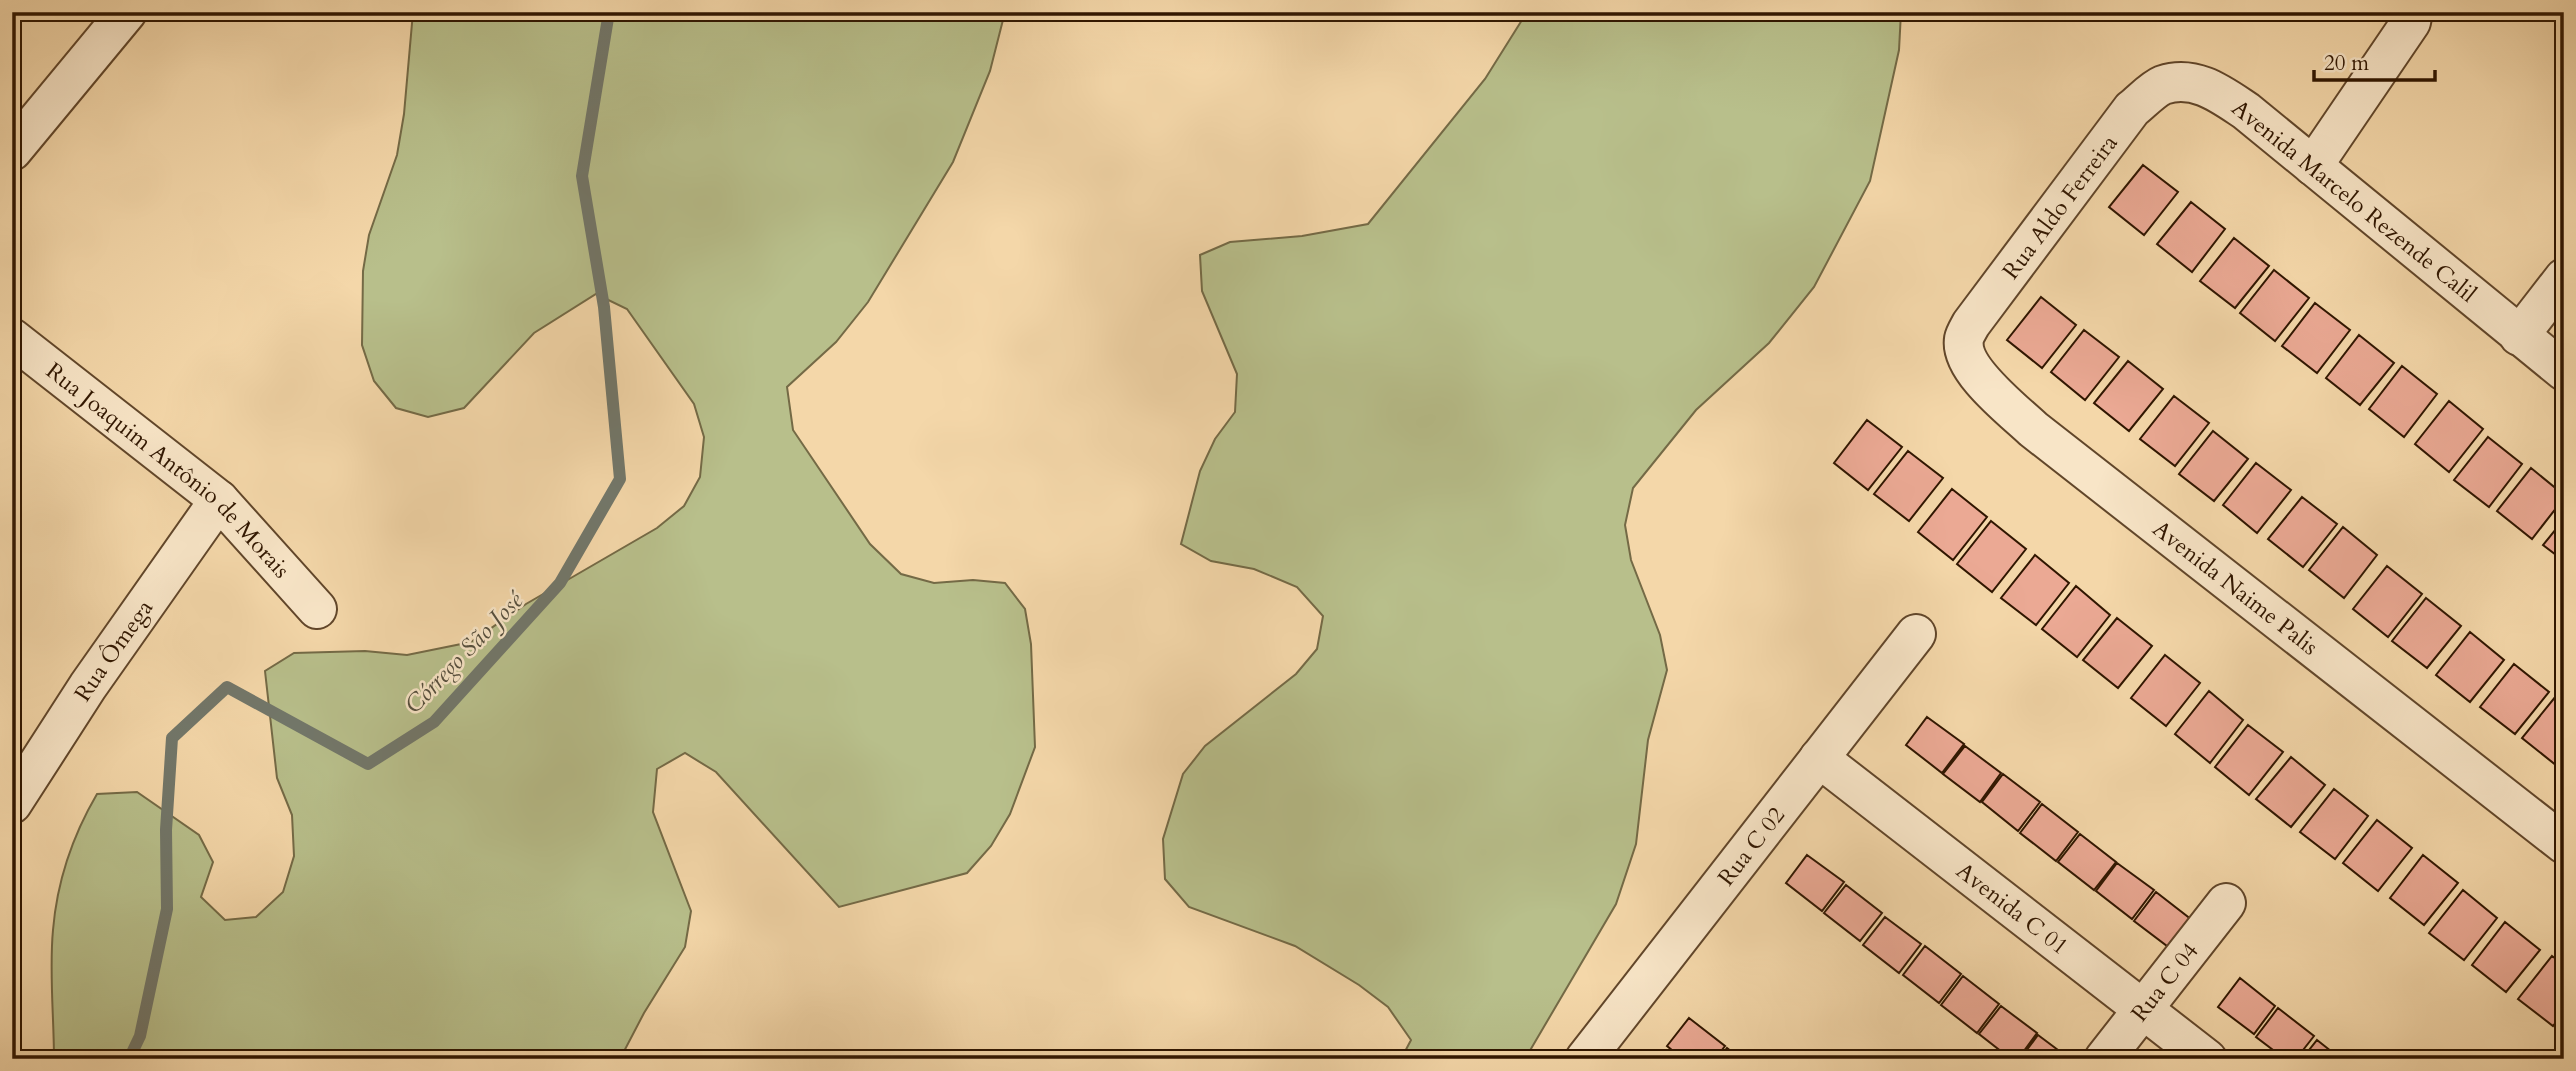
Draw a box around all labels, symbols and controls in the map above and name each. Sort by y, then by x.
scale bar [2314,38,2434,82]
text: 20 m [2324,49,2369,78]
street label: Avenida Marcelo Rezende Calil [2225,93,2483,310]
street label: Rua Aldo Ferreira [1995,128,2125,286]
street label: Rua Joaquim Antônio de Morais [40,355,297,584]
street label: Avenida Naime Palis [2147,513,2325,662]
water label: Córrego São José [397,584,532,721]
street label: Rua Ômega [67,593,160,707]
street label: Rua C 02 [1710,800,1791,892]
street label: Avenida C 01 [1950,855,2075,961]
street label: Rua C 04 [2124,936,2205,1028]

